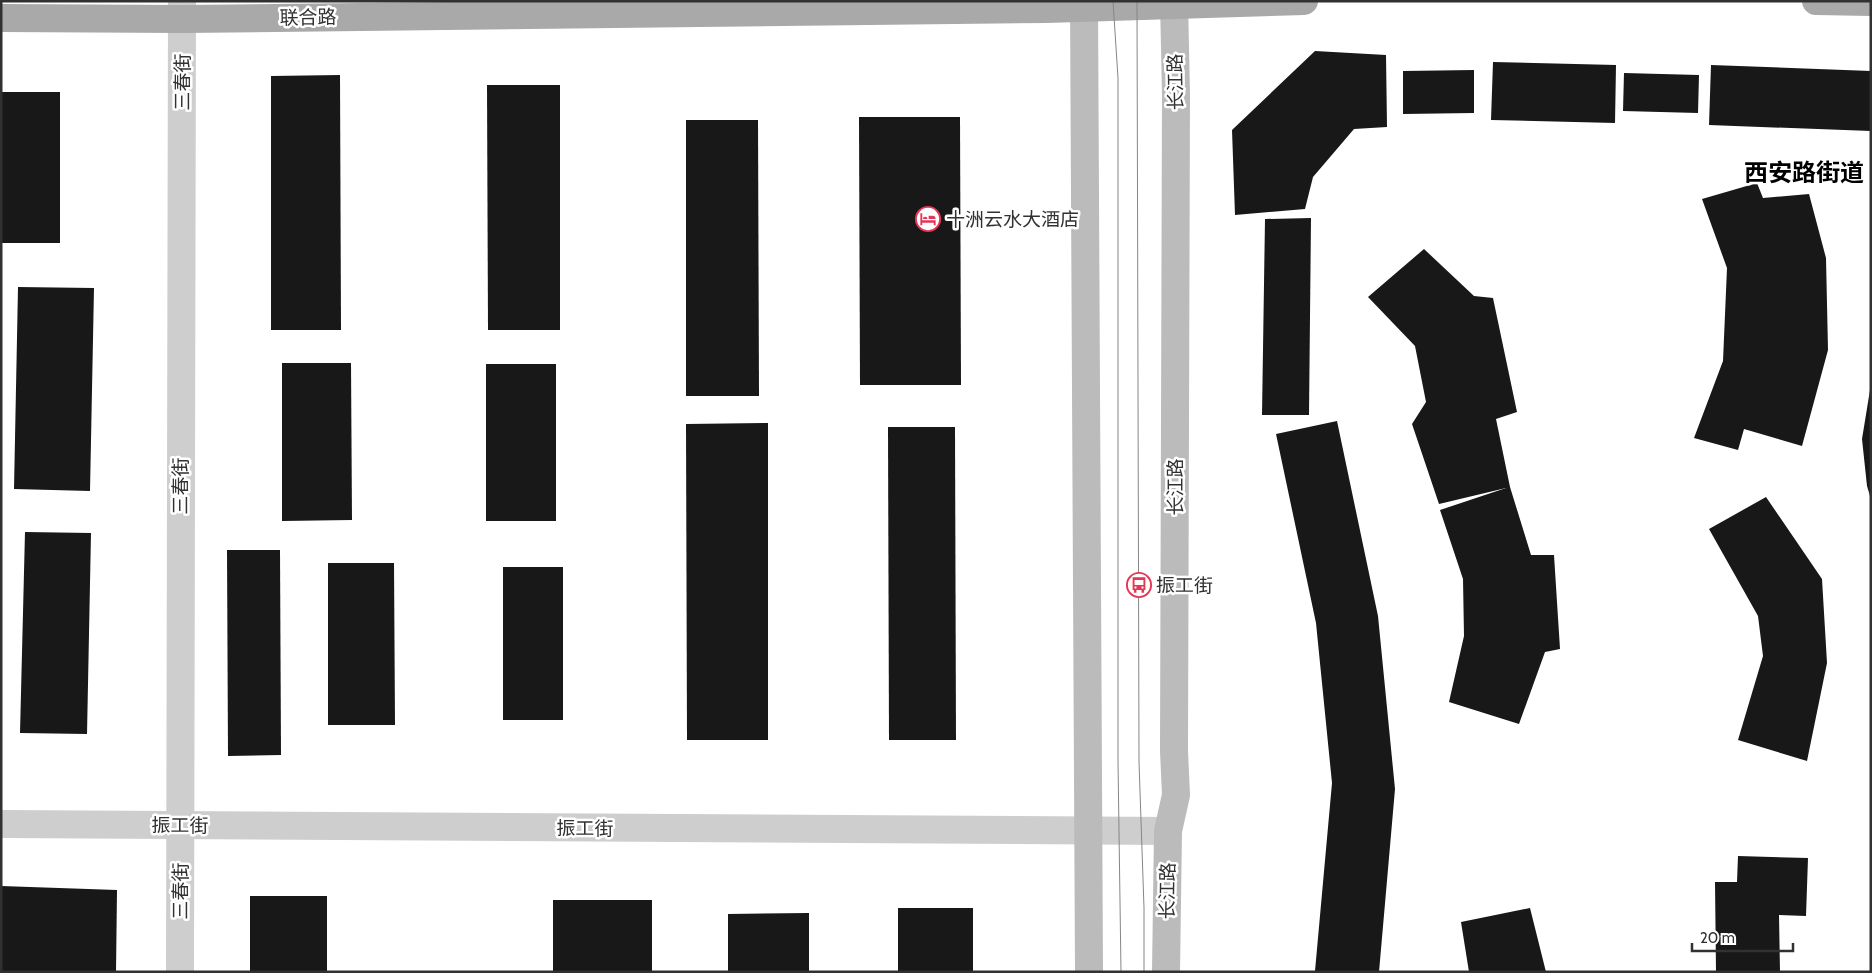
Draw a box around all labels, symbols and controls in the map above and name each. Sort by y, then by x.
street label: 联合路 [279,6,337,29]
street label: 三春街 [171,53,194,111]
street label: 长江路 [1164,53,1187,111]
district label: 西安路街道 [1744,158,1864,187]
hotel icon: 十洲云水大酒店 [915,206,941,232]
place label: 十洲云水大酒店 [946,208,1079,231]
street label: 三春街 [169,457,192,515]
street label: 长江路 [1164,458,1187,516]
bus stop icon: 振工街 [1126,572,1152,598]
place label: 振工街 [1156,574,1213,597]
street label: 振工街 [151,814,209,837]
street label: 振工街 [556,817,614,840]
street label: 三春街 [169,862,192,920]
street label: 长江路 [1156,862,1179,920]
scale bar [1692,920,1793,952]
text: 20 m [1700,929,1735,947]

